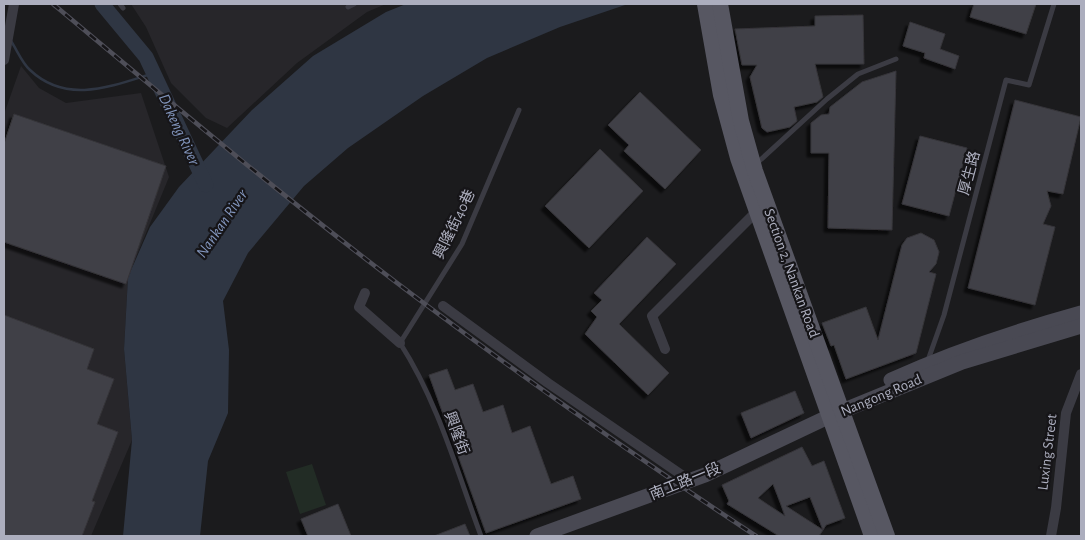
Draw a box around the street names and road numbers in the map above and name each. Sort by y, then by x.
street label: 厚生路 [955,149,983,197]
street label: 興隆街40巷 [430,187,478,261]
street label: Section 2, Nankan Road [761,207,822,340]
street label: Nangong Road [839,372,924,419]
street label: 興隆街 [442,409,472,457]
street label: Luxing Street [1035,413,1060,491]
street label: 南工路一段 [647,460,723,502]

